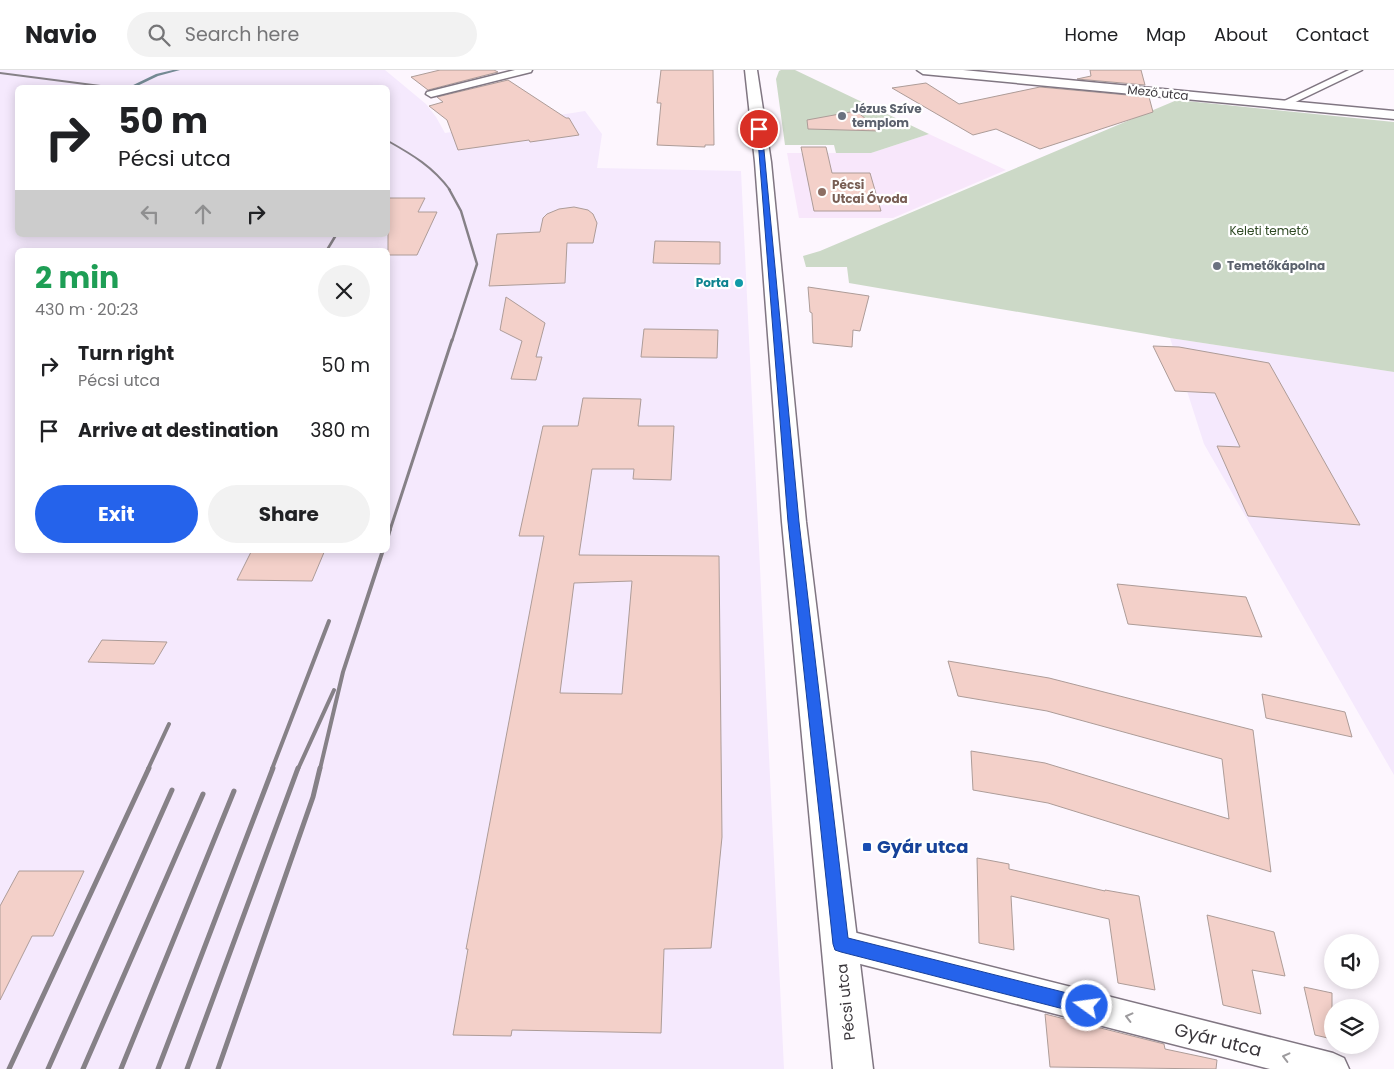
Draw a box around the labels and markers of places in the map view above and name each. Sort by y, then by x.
place label: Jézus Szíve templom [852,100,922,131]
pin [738,108,780,150]
marker: Jézus Szíve templom [836,110,848,122]
place label: Pécsi Utcai Óvoda [832,176,908,207]
marker: Pécsi Utcai Óvoda [816,186,828,198]
place label: Temetőkápolna [1227,257,1325,274]
marker: Temetőkápolna [1211,260,1223,272]
place label: Porta [696,274,729,291]
marker: Porta [733,277,745,289]
place label: Gyár utca [877,834,968,859]
marker: Gyár utca [861,841,873,853]

